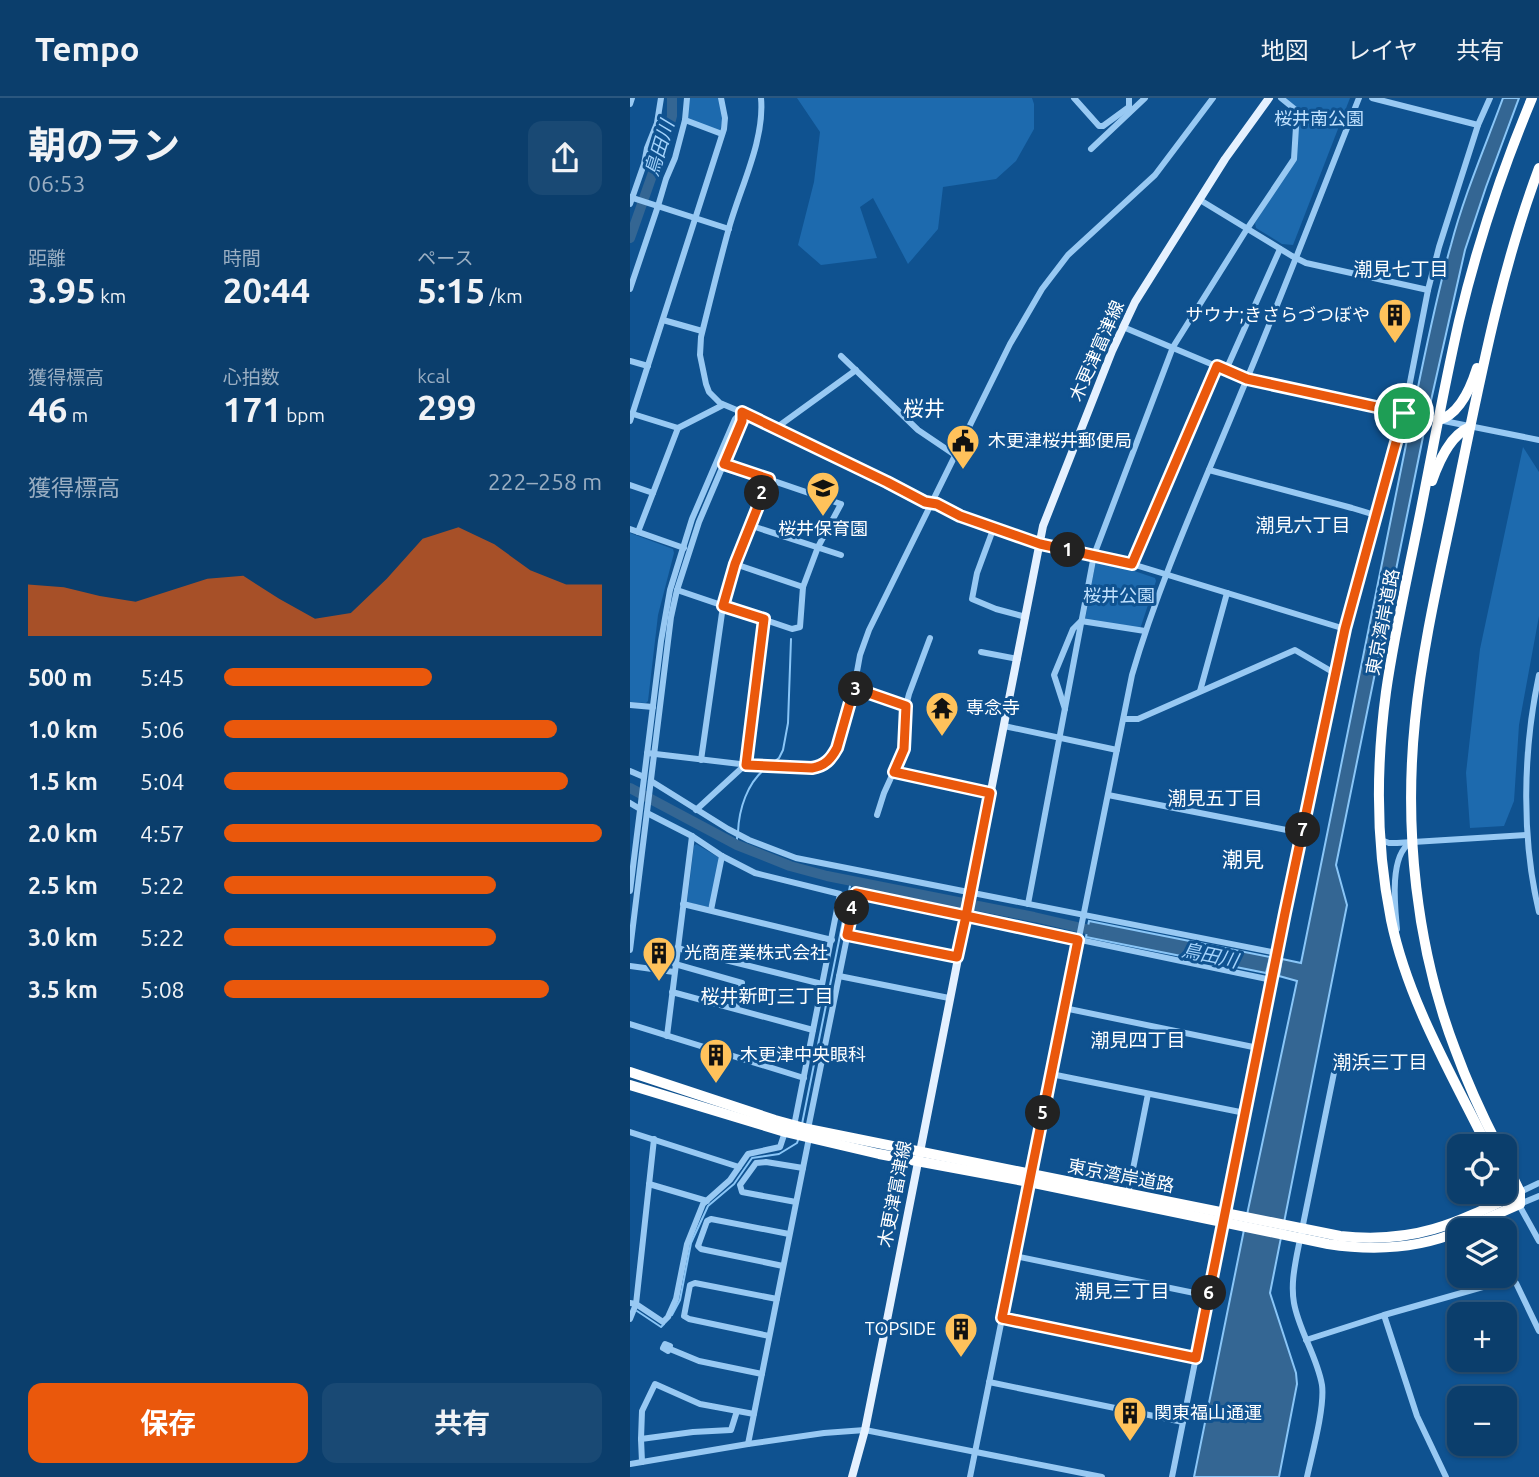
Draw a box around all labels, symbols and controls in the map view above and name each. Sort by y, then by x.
text: Tempo [35,30,140,67]
text: 地図 [1261,37,1309,64]
text: レイヤ [1347,37,1418,64]
text: 共有 [1456,37,1504,64]
park label: 桜井南公園 [1274,108,1364,128]
water label: 鳥田川 [640,116,678,178]
button: share [528,121,602,195]
text: 朝のラン [28,124,180,166]
text: 06:53 [28,171,86,196]
text: 距離 [28,247,66,269]
text: 時間 [223,247,261,269]
text: ペース [417,247,473,269]
district label: 潮見七丁目 [1353,258,1449,280]
text: 3.95 [28,270,96,310]
text: 20:44 [223,270,310,310]
text: 5:15 [417,270,485,310]
text: km [96,285,126,307]
text: /km [485,285,523,307]
building icon: サウナ;きさらづつぼや [1376,296,1414,345]
street label: 木更津富津線 [1065,297,1127,404]
place label: サウナ;きさらづつぼや [1186,304,1370,324]
text: kcal [417,365,450,387]
text: 獲得標高 [28,366,104,388]
text: 心拍数 [223,366,280,388]
pin [1374,383,1434,443]
text: 299 [417,387,477,427]
text: 46 [28,389,67,429]
text: 171 [223,389,282,429]
icon: arrive [1385,394,1423,432]
district label: 桜井 [903,396,945,420]
text: m [67,404,88,426]
text: bpm [282,404,325,426]
public building icon: 木更津桜井郵便局 [944,422,982,471]
place label: 木更津桜井郵便局 [988,430,1132,450]
text: 222–258 m [488,469,602,494]
school or university icon: 桜井保育園 [804,469,842,518]
text: 獲得標高 [28,475,120,500]
pin: 2 [744,476,780,510]
text: 2 [756,481,767,503]
district label: 潮見六丁目 [1255,514,1351,536]
place label: 桜井保育園 [778,518,868,538]
pin: 1 [1050,532,1086,568]
text: 1 [1062,538,1073,560]
street label: 東京湾岸道路 [1362,567,1402,677]
park label: 桜井公園 [1083,585,1155,605]
text: 500 m [28,665,92,690]
text: 5:45 [140,665,185,690]
pin: 3 [838,672,874,706]
text: 3 [850,677,861,699]
temple icon: 専念寺 [923,689,961,738]
place label: 専念寺 [966,697,1020,717]
text: 1.0 km [28,717,98,742]
text: 5:06 [140,717,185,742]
text: 1.5 km [28,769,98,794]
text: 5:04 [140,769,185,794]
district label: 潮見五丁目 [1167,787,1263,809]
pin: 7 [1286,812,1320,848]
text: 7 [1297,818,1308,840]
text: 2.0 km [28,821,98,846]
text: 4:57 [140,821,185,846]
district label: 潮見 [1222,847,1264,871]
text: 2.5 km [28,873,98,898]
text: 5:22 [140,873,185,898]
pin: 4 [834,890,870,926]
text: 4 [846,896,857,918]
text: 3.0 km [28,925,98,950]
text: 5:22 [140,925,185,950]
building icon: 光商産業株式会社 [640,934,678,983]
water label: 鳥田川 [1180,938,1242,972]
place label: 光商産業株式会社 [684,942,828,962]
text: 3.5 km [28,977,98,1002]
text: 5:08 [140,977,185,1002]
district label: 桜井新町三丁目 [700,985,834,1007]
district label: 潮見四丁目 [1090,1029,1186,1051]
building icon: 木更津中央眼科 [697,1036,735,1085]
place label: 木更津中央眼科 [740,1044,866,1064]
district label: 潮浜三丁目 [1332,1051,1428,1073]
pin: 5 [1026,1096,1060,1130]
text: 5 [1037,1101,1048,1123]
map controls [1447,1134,1517,1456]
button: locate [1447,1134,1517,1204]
street label: 木更津富津線 [874,1139,914,1249]
street label: 東京湾岸道路 [1066,1155,1176,1195]
button: layers [1447,1218,1517,1288]
pin: 6 [1192,1276,1226,1310]
district label: 潮見三丁目 [1074,1280,1170,1302]
text: 6 [1203,1281,1214,1303]
button: + [1447,1302,1517,1372]
building icon: TOPSIDE [942,1310,980,1359]
place label: TOPSIDE [865,1318,936,1338]
button: 保存 [28,1383,308,1463]
button: 共有 [322,1383,602,1463]
button: − [1447,1386,1517,1456]
building icon: 関東福山通運 [1111,1394,1149,1443]
place label: 関東福山通運 [1154,1402,1262,1422]

